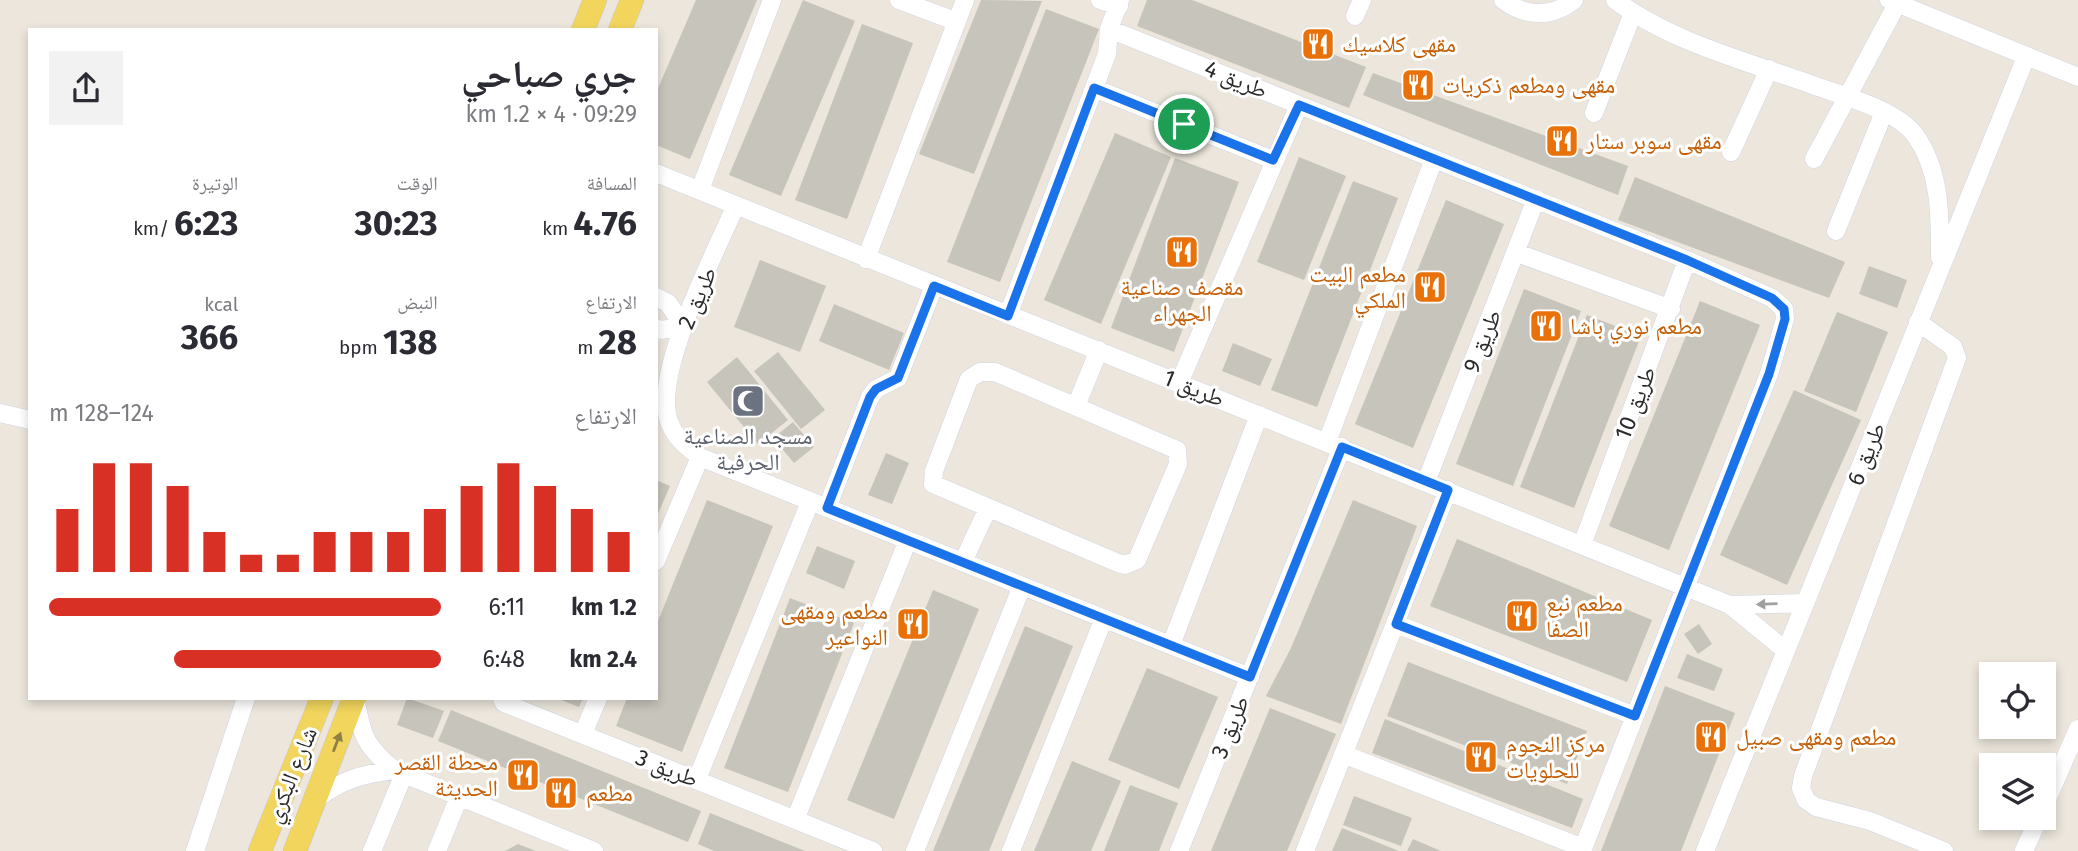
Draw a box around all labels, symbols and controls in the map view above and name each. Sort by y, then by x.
restaurant icon: مقهى كلاسيك [1299,25,1337,63]
place label: مقهى كلاسيك [1342,30,1456,58]
button: share [49,51,123,125]
text: جري صباحي [461,51,637,97]
street label: طريق 4 [1200,54,1272,104]
restaurant icon: مقهى ومطعم ذكريات [1399,66,1437,104]
place label: مقهى ومطعم ذكريات [1442,71,1615,101]
pin [1154,94,1214,154]
text: 09:29 · 4 × 1.2 km [465,100,637,128]
icon: arrive [1165,105,1203,143]
restaurant icon: مقهى سوبر ستار [1543,122,1581,160]
place label: مقهى سوبر ستار [1585,127,1722,155]
text: الوتيرة [192,172,238,195]
text: الوقت [397,172,438,195]
text: المسافة [587,172,637,195]
text: 6:23 [174,202,238,244]
text: 30:23 [354,202,438,244]
text: 4.76 [573,202,637,244]
text: /km [133,217,174,240]
text: km [542,217,573,240]
restaurant icon: مقصف صناعية الجهراء [1163,233,1201,271]
place label: مطعم البيت الملكي [1309,260,1406,319]
street label: طريق 2 [671,263,723,333]
restaurant icon: مطعم البيت الملكي [1411,268,1449,306]
place label: مقصف صناعية الجهراء [1120,273,1244,327]
text: النبض [397,291,438,314]
text: الارتفاع [585,291,637,314]
text: kcal [204,293,238,316]
street label: طريق 9 [1457,305,1507,377]
restaurant icon: مطعم نوري باشا [1527,307,1565,345]
place label: مطعم نوري باشا [1570,312,1702,345]
text: 366 [181,316,238,358]
text: 138 [383,321,438,363]
text: 28 [599,321,637,363]
text: bpm [339,336,383,359]
text: m [577,336,599,359]
street label: طريق 10 [1608,362,1662,444]
street label: طريق 1 [1159,363,1229,413]
mosque icon: مسجد الصناعية الحرفية [729,382,767,420]
text: 124–128 m [49,399,154,427]
text: الارتفاع [574,402,637,430]
street label: طريق 6 [1841,418,1891,490]
place label: مسجد الصناعية الحرفية [683,422,813,476]
place label: مطعم نبع الصفا [1546,589,1623,643]
text: 6:11 [489,593,525,621]
text: 1.2 km [571,593,637,621]
place label: مطعم ومقهى النواعير [781,597,888,651]
restaurant icon: مطعم نبع الصفا [1503,597,1541,635]
one-way arrow [1756,598,1778,610]
restaurant icon: مطعم ومقهى النواعير [894,605,932,643]
text: 6:48 [482,645,525,673]
text: 2.4 km [570,645,637,673]
map controls [1979,662,2056,830]
button: locate [1979,662,2056,739]
street label: طريق 3 [1205,692,1255,762]
restaurant icon: مطعم ومقهى صبيل [1692,718,1730,756]
street label: شارع البكري [259,723,327,829]
place label: مطعم ومقهى صبيل [1736,723,1896,753]
place label: مركز النجوم للحلويات [1506,730,1605,784]
one-way arrow [332,731,343,752]
restaurant icon: مركز النجوم للحلويات [1462,738,1500,776]
street label: طريق 3 [632,743,702,793]
place label: محطة القصر الحديثة [394,748,498,802]
button: layers [1979,753,2056,830]
restaurant icon: محطة القصر الحديثة [504,756,542,794]
restaurant icon: مطعم [542,774,580,812]
place label: مطعم [586,779,633,809]

